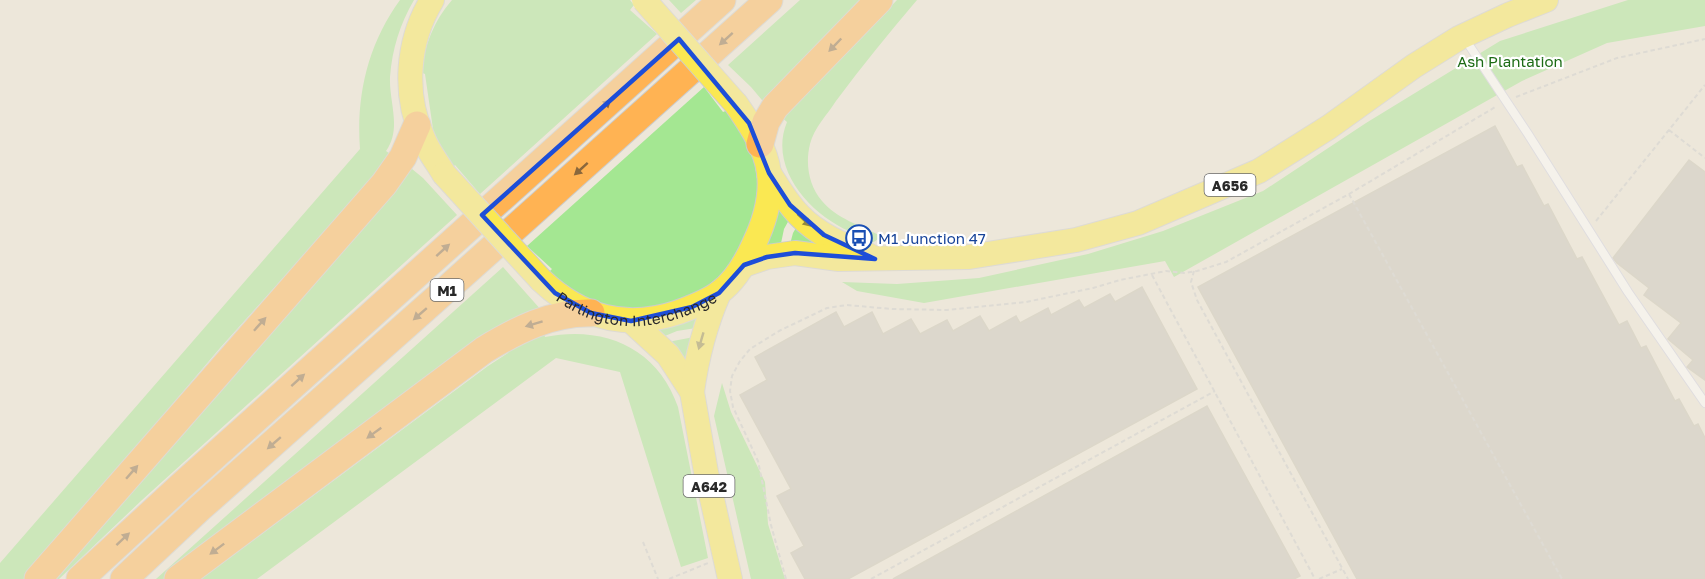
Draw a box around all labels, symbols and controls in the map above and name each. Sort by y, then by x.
one-way arrow [718,32,733,46]
one-way arrow [828,37,842,52]
park label: Ash Plantation [1457,52,1563,70]
one-way arrow [597,99,612,113]
one-way arrow [573,162,588,176]
road number: A656 [1204,174,1256,196]
one-way arrow [796,212,810,226]
bus stop icon: M1 Junction 47 [844,223,874,253]
place label: M1 Junction 47 [878,229,986,247]
one-way arrow [436,243,451,257]
road number: M1 [430,279,464,301]
street label: Parlington Interchange [554,282,720,300]
text: Parlington Interchange [553,287,720,329]
one-way arrow [413,307,428,320]
one-way arrow [253,316,266,332]
one-way arrow [525,320,543,329]
one-way arrow [696,332,706,350]
one-way arrow [291,373,306,387]
one-way arrow [366,427,382,439]
one-way arrow [267,436,282,449]
one-way arrow [125,465,138,480]
road number: A642 [684,475,734,497]
one-way arrow [115,533,130,546]
one-way arrow [210,543,225,555]

